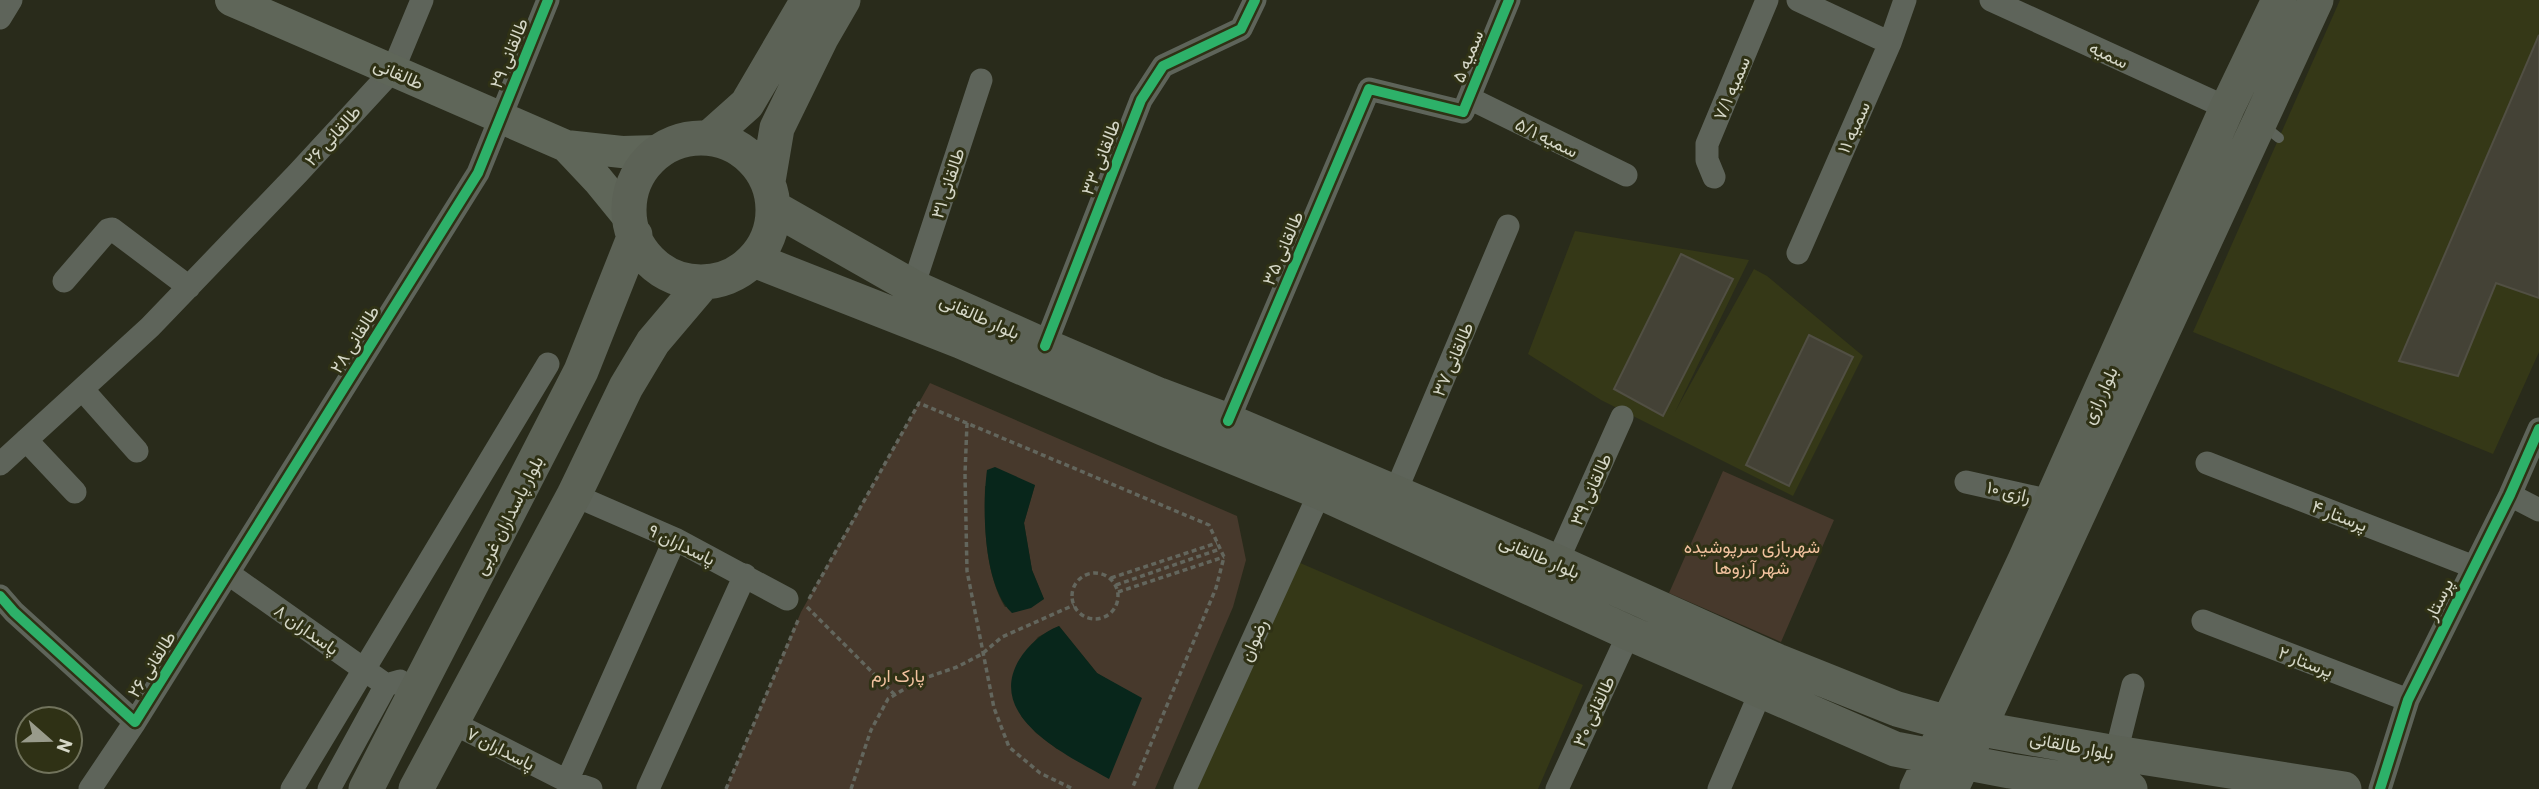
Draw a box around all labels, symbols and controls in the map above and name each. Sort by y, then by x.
street label: طالقانی ۲۹ [484,15,533,92]
street label: سمیه ۵ [1447,27,1487,85]
street label: سمیه [2086,35,2132,73]
street label: طالقانی [370,52,427,95]
street label: سمیه ۷/۱ [1708,53,1754,123]
street label: سمیه ۱۱ [1832,98,1874,156]
street label: طالقانی ۲۶ [299,100,366,170]
street label: سمیه ۵/۱ [1512,112,1582,162]
street label: طالقانی ۳۳ [1075,116,1125,198]
street label: طالقانی ۳۱ [925,145,970,221]
street label: طالقانی ۳۵ [1257,208,1308,289]
street label: بلوار طالقانی [936,289,1023,344]
street label: طالقانی ۲۸ [325,301,384,377]
street label: طالقانی ۳۷ [1427,319,1478,400]
street label: بلوار رازی [2076,363,2123,428]
street label: طالقانی ۳۹ [1564,450,1616,529]
street label: بلوار پاسداران غربی [469,452,549,579]
street label: رازی ۱۰ [1985,475,2033,508]
street label: پرستار ۴ [2308,494,2371,537]
street label: پاسداران ۹ [644,518,719,571]
street label: بلوار طالقانی [1496,529,1583,584]
park label: شهربازی سرپوشیده شهر آرزوها [1684,535,1820,579]
street label: پرستار [2418,575,2459,625]
street label: پاسداران ۸ [269,599,344,661]
street label: رضوان [1234,615,1273,665]
street label: طالقانی ۲۶ [122,627,181,702]
street label: پرستار ۲ [2275,641,2336,683]
park label: پارک ارم [871,664,925,688]
street label: طالقانی ۳۰ [1567,672,1620,750]
north arrow [14,705,84,775]
street label: پاسداران ۷ [462,721,539,776]
street label: بلوار طالقانی [2028,726,2116,765]
text: N [52,736,78,756]

